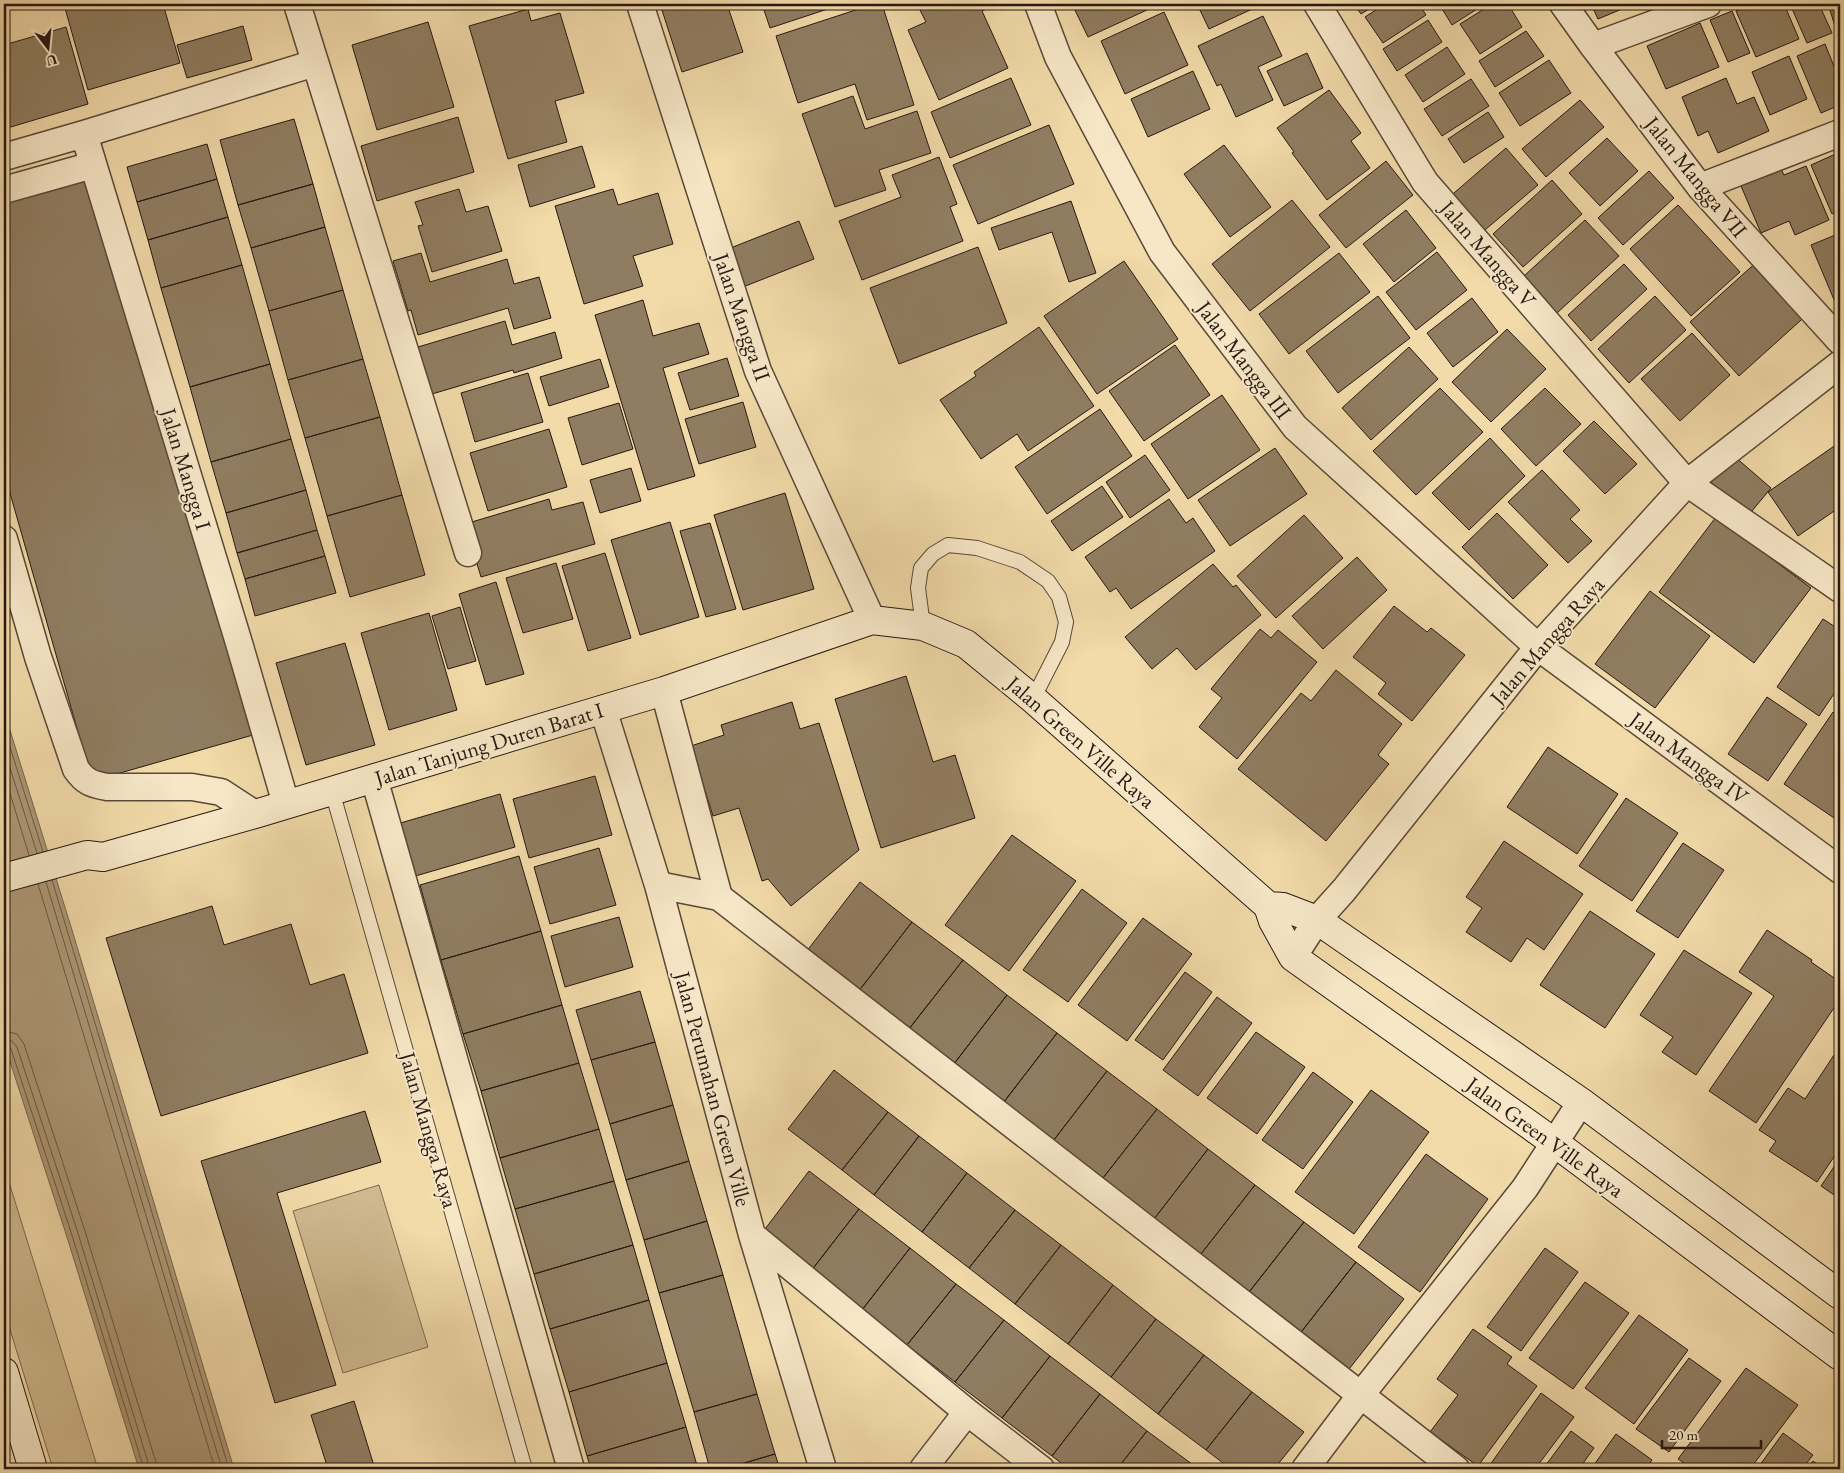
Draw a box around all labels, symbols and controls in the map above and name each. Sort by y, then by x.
north arrow [22,22,72,72]
text: U [44,50,59,71]
street label: Jalan Mangga VII [1637,109,1754,244]
street label: Jalan Mangga V [1432,193,1543,314]
street label: Jalan Mangga II [706,247,778,385]
street label: Jalan Mangga III [1189,293,1298,425]
street label: Jalan Mangga I [153,403,218,534]
street label: Jalan Mangga Raya [1482,571,1611,713]
street label: Jalan Green Ville Raya [999,668,1162,815]
street label: Jalan Tanjung Duren Barat I [369,695,608,793]
street label: Jalan Mangga IV [1622,704,1755,811]
street label: Jalan Perumahan Green Ville [667,966,758,1210]
street label: Jalan Mangga Raya [392,1047,465,1211]
street label: Jalan Green Ville Raya [1459,1069,1630,1204]
scale bar [1662,1418,1760,1450]
text: 20 m [1669,1425,1698,1444]

